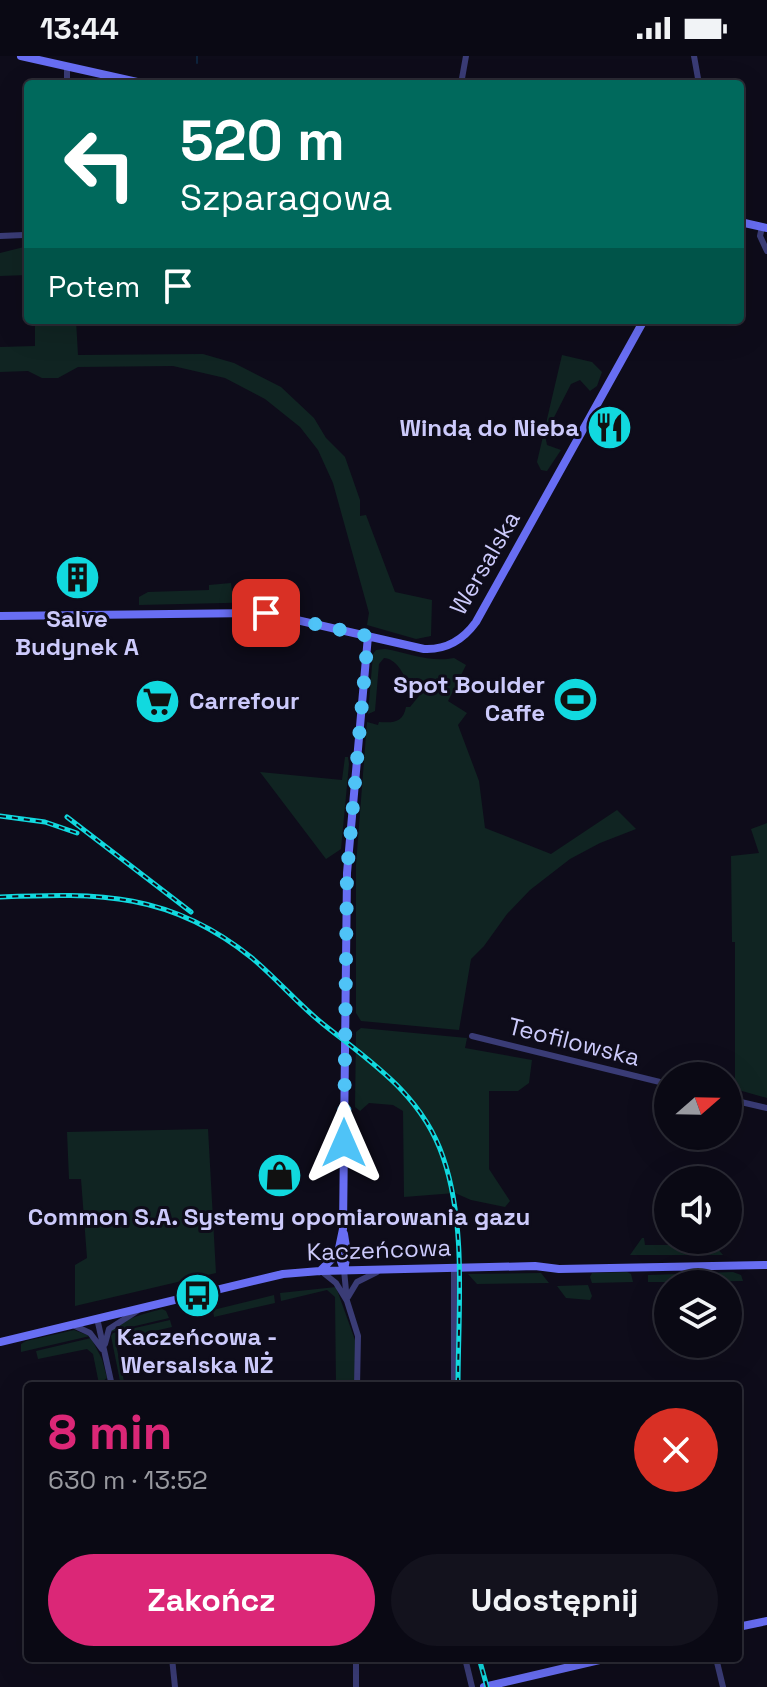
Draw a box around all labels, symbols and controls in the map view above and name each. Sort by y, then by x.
text: 13:44 [40,9,119,48]
text: 520 m [180,105,345,176]
icon: left [48,112,152,216]
text: Szparagowa [180,175,392,221]
icon: arrive [156,264,200,308]
text: Potem [48,267,140,306]
restaurant icon: Windą do Nieba [586,404,634,452]
place label: Windą do Nieba [399,412,579,443]
street label: Wersalska [442,505,527,620]
building icon: Salve Budynek A [53,553,101,601]
pin [232,579,300,647]
icon: arrive [244,591,288,635]
place label: Salve Budynek A [15,603,139,662]
place label: Spot Boulder Caffe [393,669,545,728]
sports icon: Spot Boulder Caffe [552,675,600,723]
supermarket icon: Carrefour [134,677,182,725]
place label: Carrefour [189,685,299,716]
street label: Teofilowska [505,1010,643,1073]
north arrow [654,1062,742,1150]
map controls [654,1062,742,1358]
position arrow [302,1101,386,1185]
shop icon: Common S.A. Systemy opomiarowania gazu [255,1151,303,1199]
button: sound [654,1166,742,1254]
place label: Common S.A. Systemy opomiarowania gazu [28,1201,530,1232]
street label: Kaczeńcowa [306,1231,452,1268]
button: layers [654,1270,742,1358]
bus stop icon: Kaczeńcowa - Wersalska NŻ [173,1271,221,1319]
place label: Kaczeńcowa - Wersalska NŻ [117,1321,277,1380]
text: 8 min [48,1402,172,1463]
button: close [634,1408,718,1492]
text: 630 m · 13:52 [48,1463,208,1497]
button: Zakończ [48,1554,375,1646]
button: Udostępnij [391,1554,718,1646]

